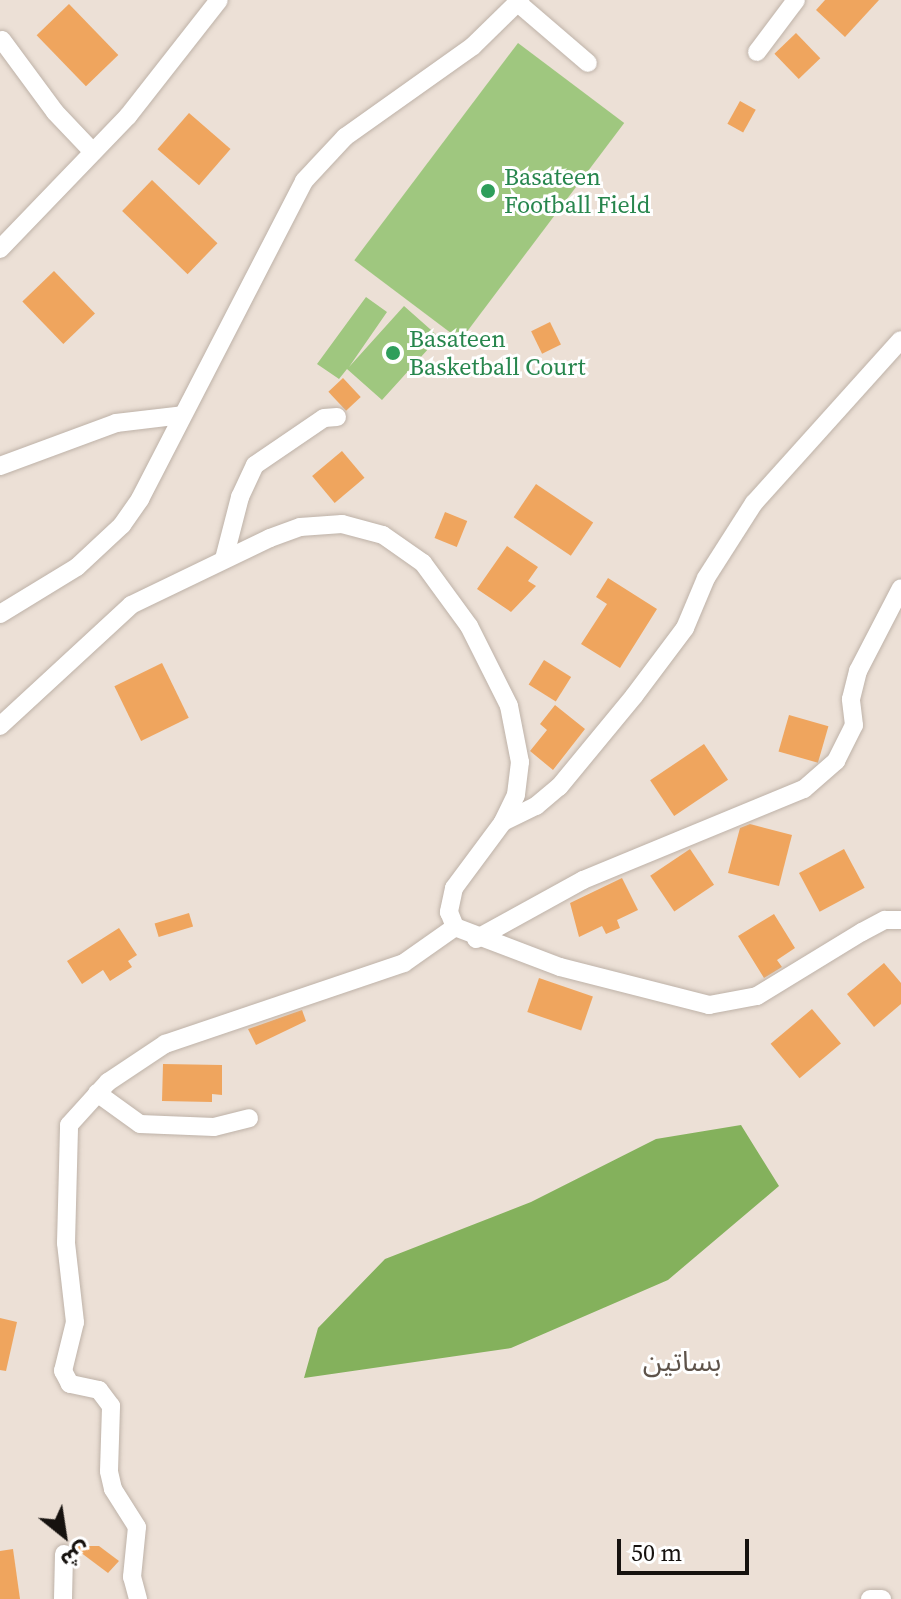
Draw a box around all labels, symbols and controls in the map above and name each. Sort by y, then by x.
place label: Basateen Football Field [504,163,650,219]
marker: Basateen Football Field [479,182,497,200]
place label: Basateen Basketball Court [409,325,586,381]
marker: Basateen Basketball Court [384,344,402,362]
district label: بساتين [643,1344,721,1378]
north arrow [24,1495,104,1575]
scale bar [621,1523,753,1573]
text: ش [55,1535,97,1576]
text: 50 m [631,1536,682,1569]

